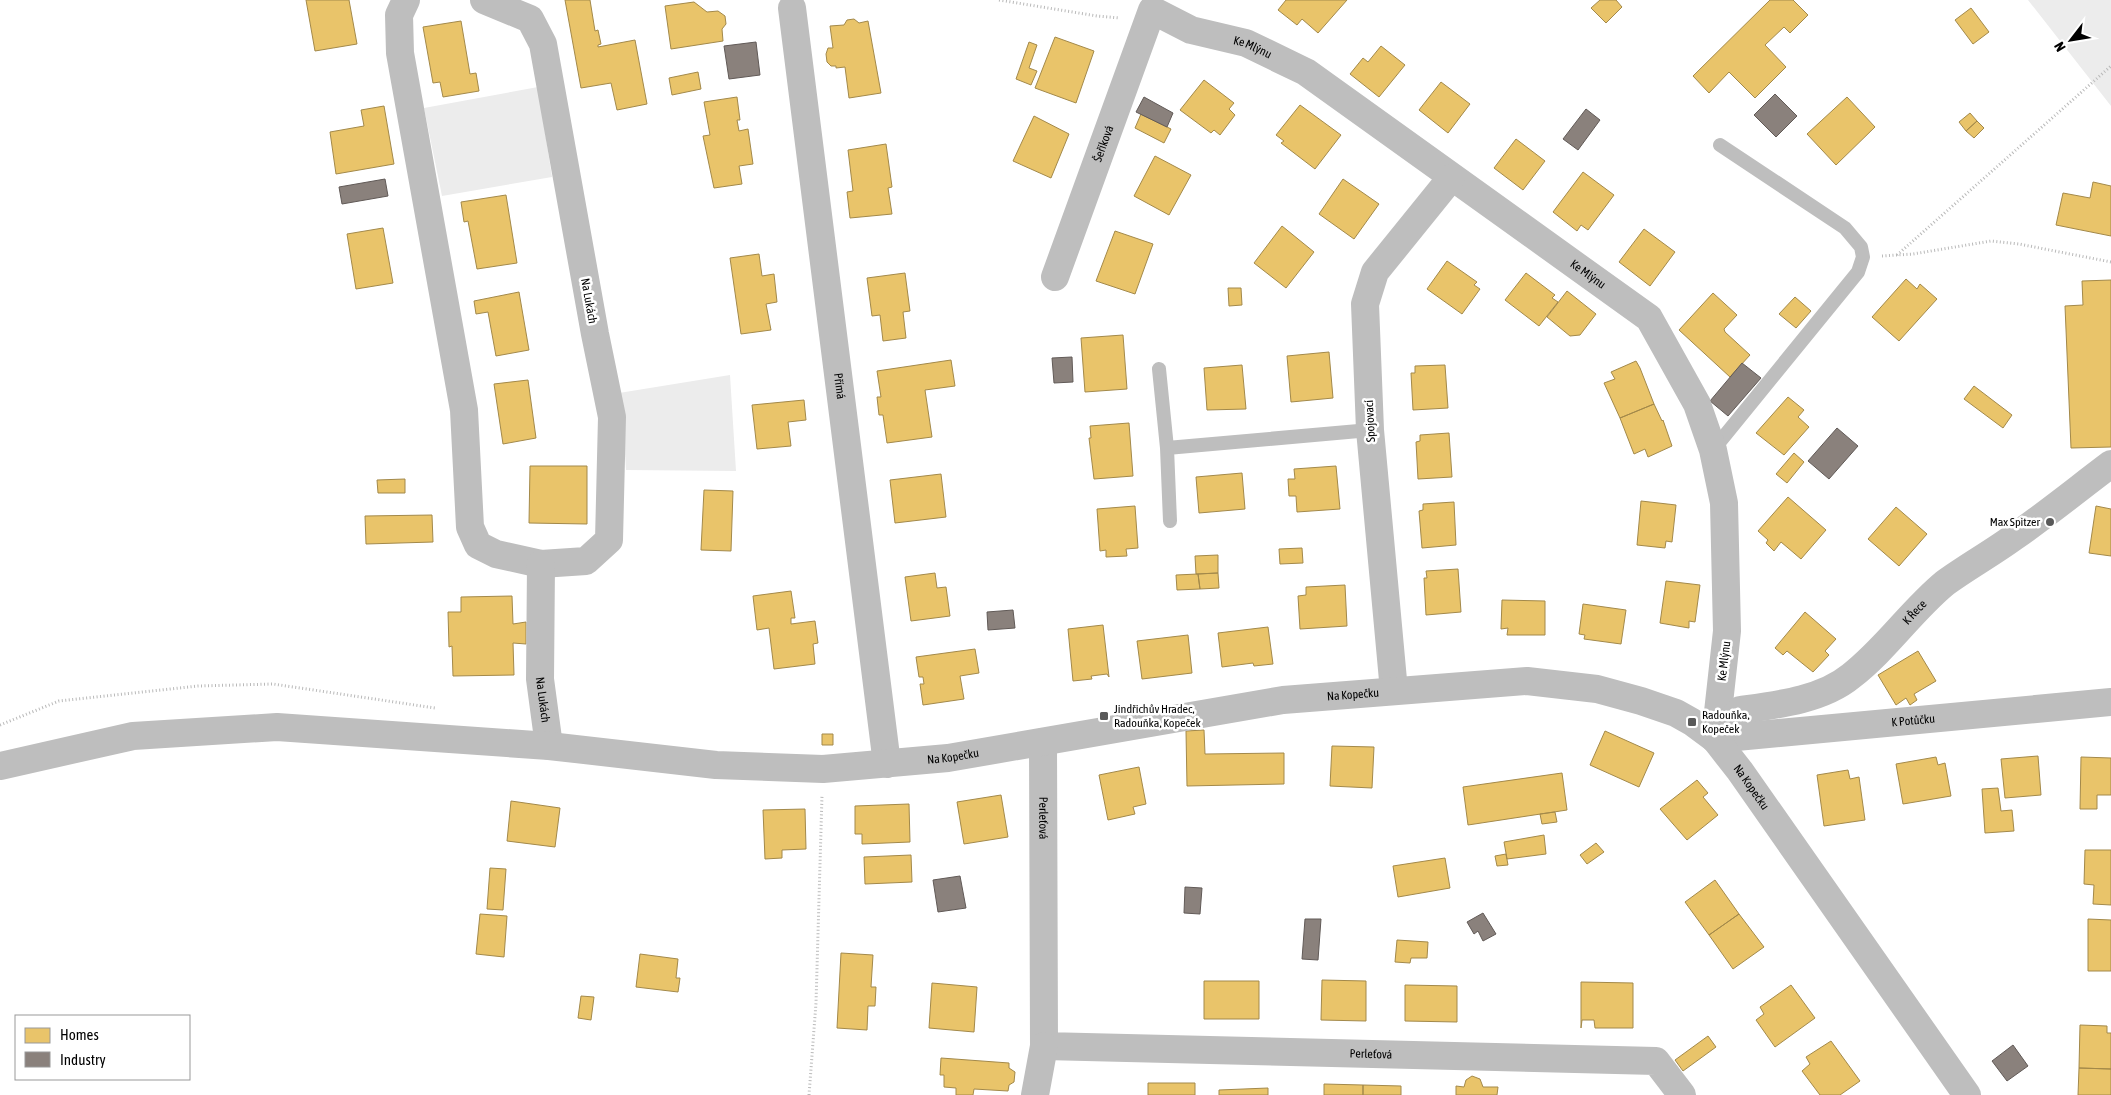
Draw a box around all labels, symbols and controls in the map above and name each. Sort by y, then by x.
north arrow [2046,15,2096,65]
street label: Ke Mlýnu [1232,33,1274,61]
text: N [2051,39,2069,54]
street label: Šeříková [1090,123,1117,164]
street label: Ke Mlýnu [1567,257,1609,292]
street label: Na Lukách [578,277,600,325]
street label: Přímá [831,372,848,400]
street label: Spojovací [1362,399,1378,442]
place label: Max Spitzer [1990,515,2040,529]
marker: Max Spitzer [2044,516,2056,528]
street label: K Řece [1900,597,1930,628]
street label: Ke Mlýnu [1715,640,1733,682]
street label: Na Lukách [533,676,553,724]
street label: Na Kopečku [1326,686,1380,704]
place label: Jindřichův Hradec, Radouňka, Kopeček [1114,702,1201,730]
place label: Radouňka, Kopeček [1702,708,1750,736]
marker: Jindřichův Hradec, Radouňka, Kopeček [1098,710,1110,722]
street label: K Potůčku [1891,711,1936,729]
marker: Radouňka, Kopeček [1686,716,1698,728]
street label: Na Kopečku [926,746,980,767]
street label: Na Kopečku [1731,762,1772,813]
street label: Perleťová [1036,797,1050,839]
legend [15,1015,190,1080]
text: Homes [60,1026,99,1043]
street label: Perleťová [1349,1046,1392,1062]
text: Industry [60,1051,106,1068]

